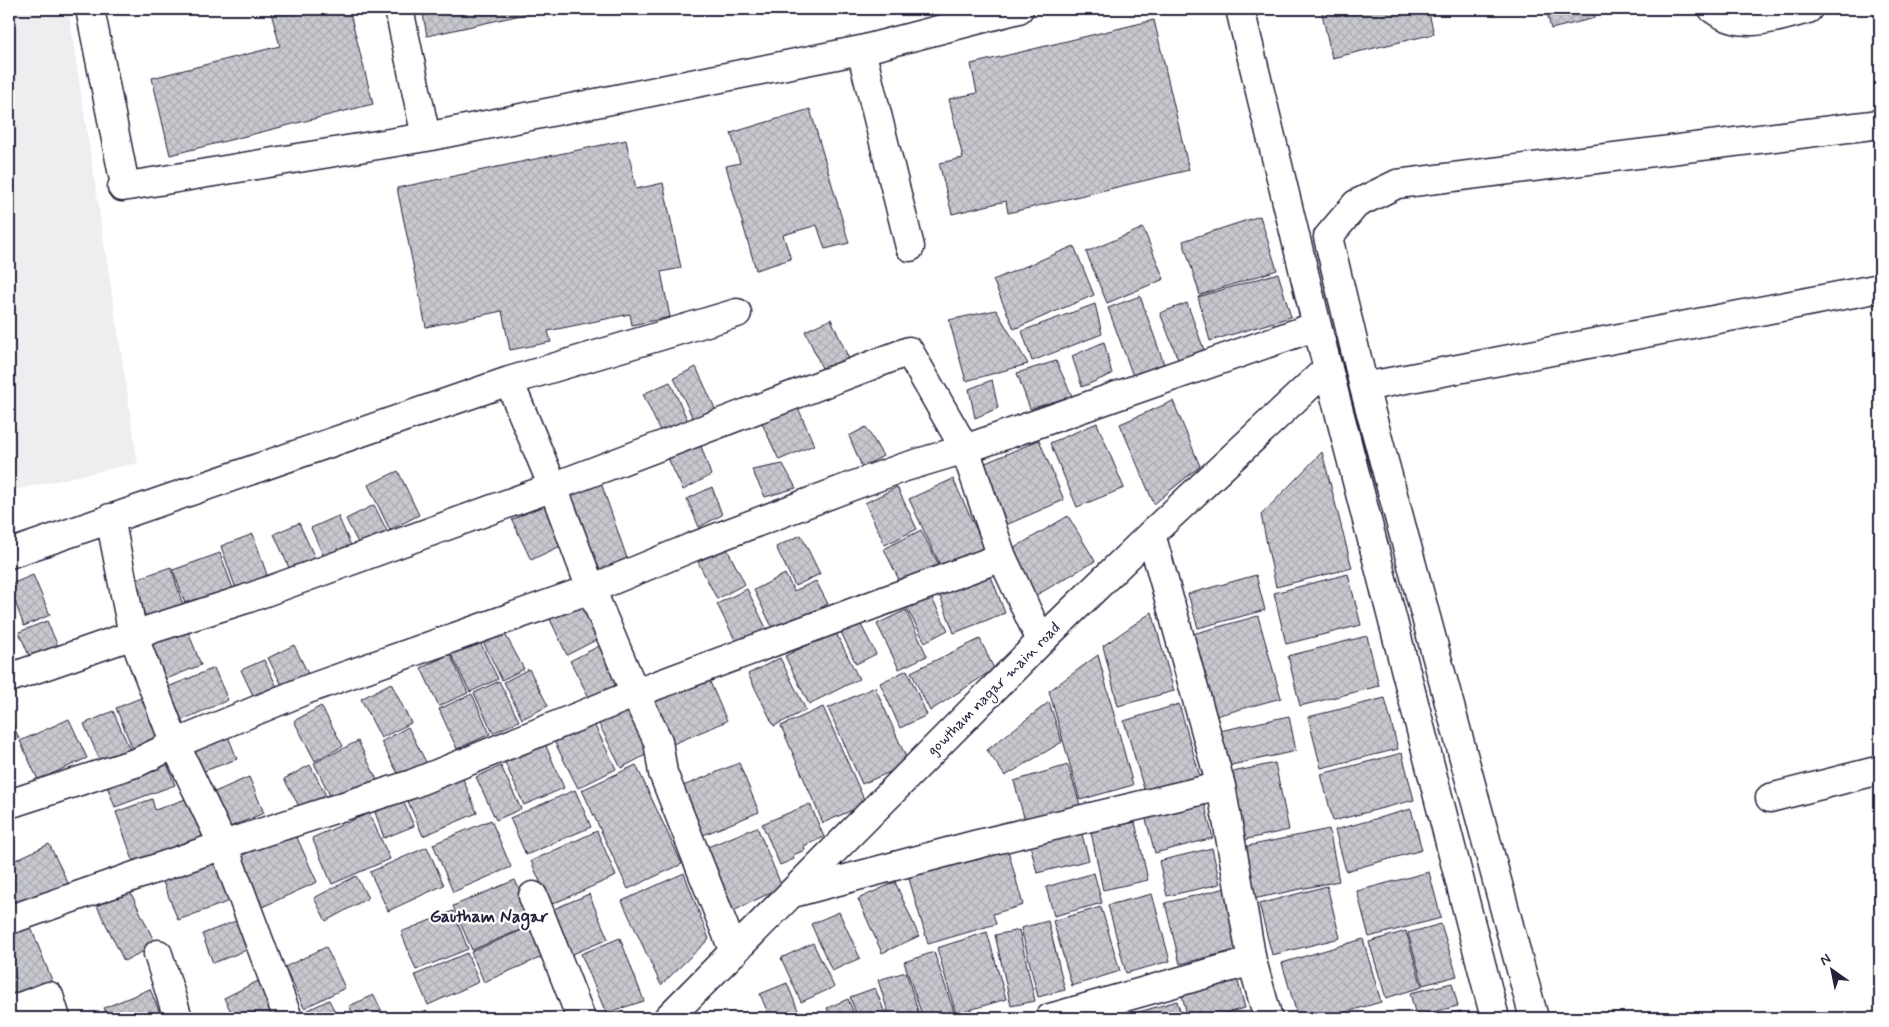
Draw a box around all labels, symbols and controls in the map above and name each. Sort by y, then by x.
street label: gowtham nagar main road [923,618,1066,761]
district label: Gautham Nagar [430,905,549,931]
north arrow [1806,944,1856,994]
text: N [1817,950,1834,970]

